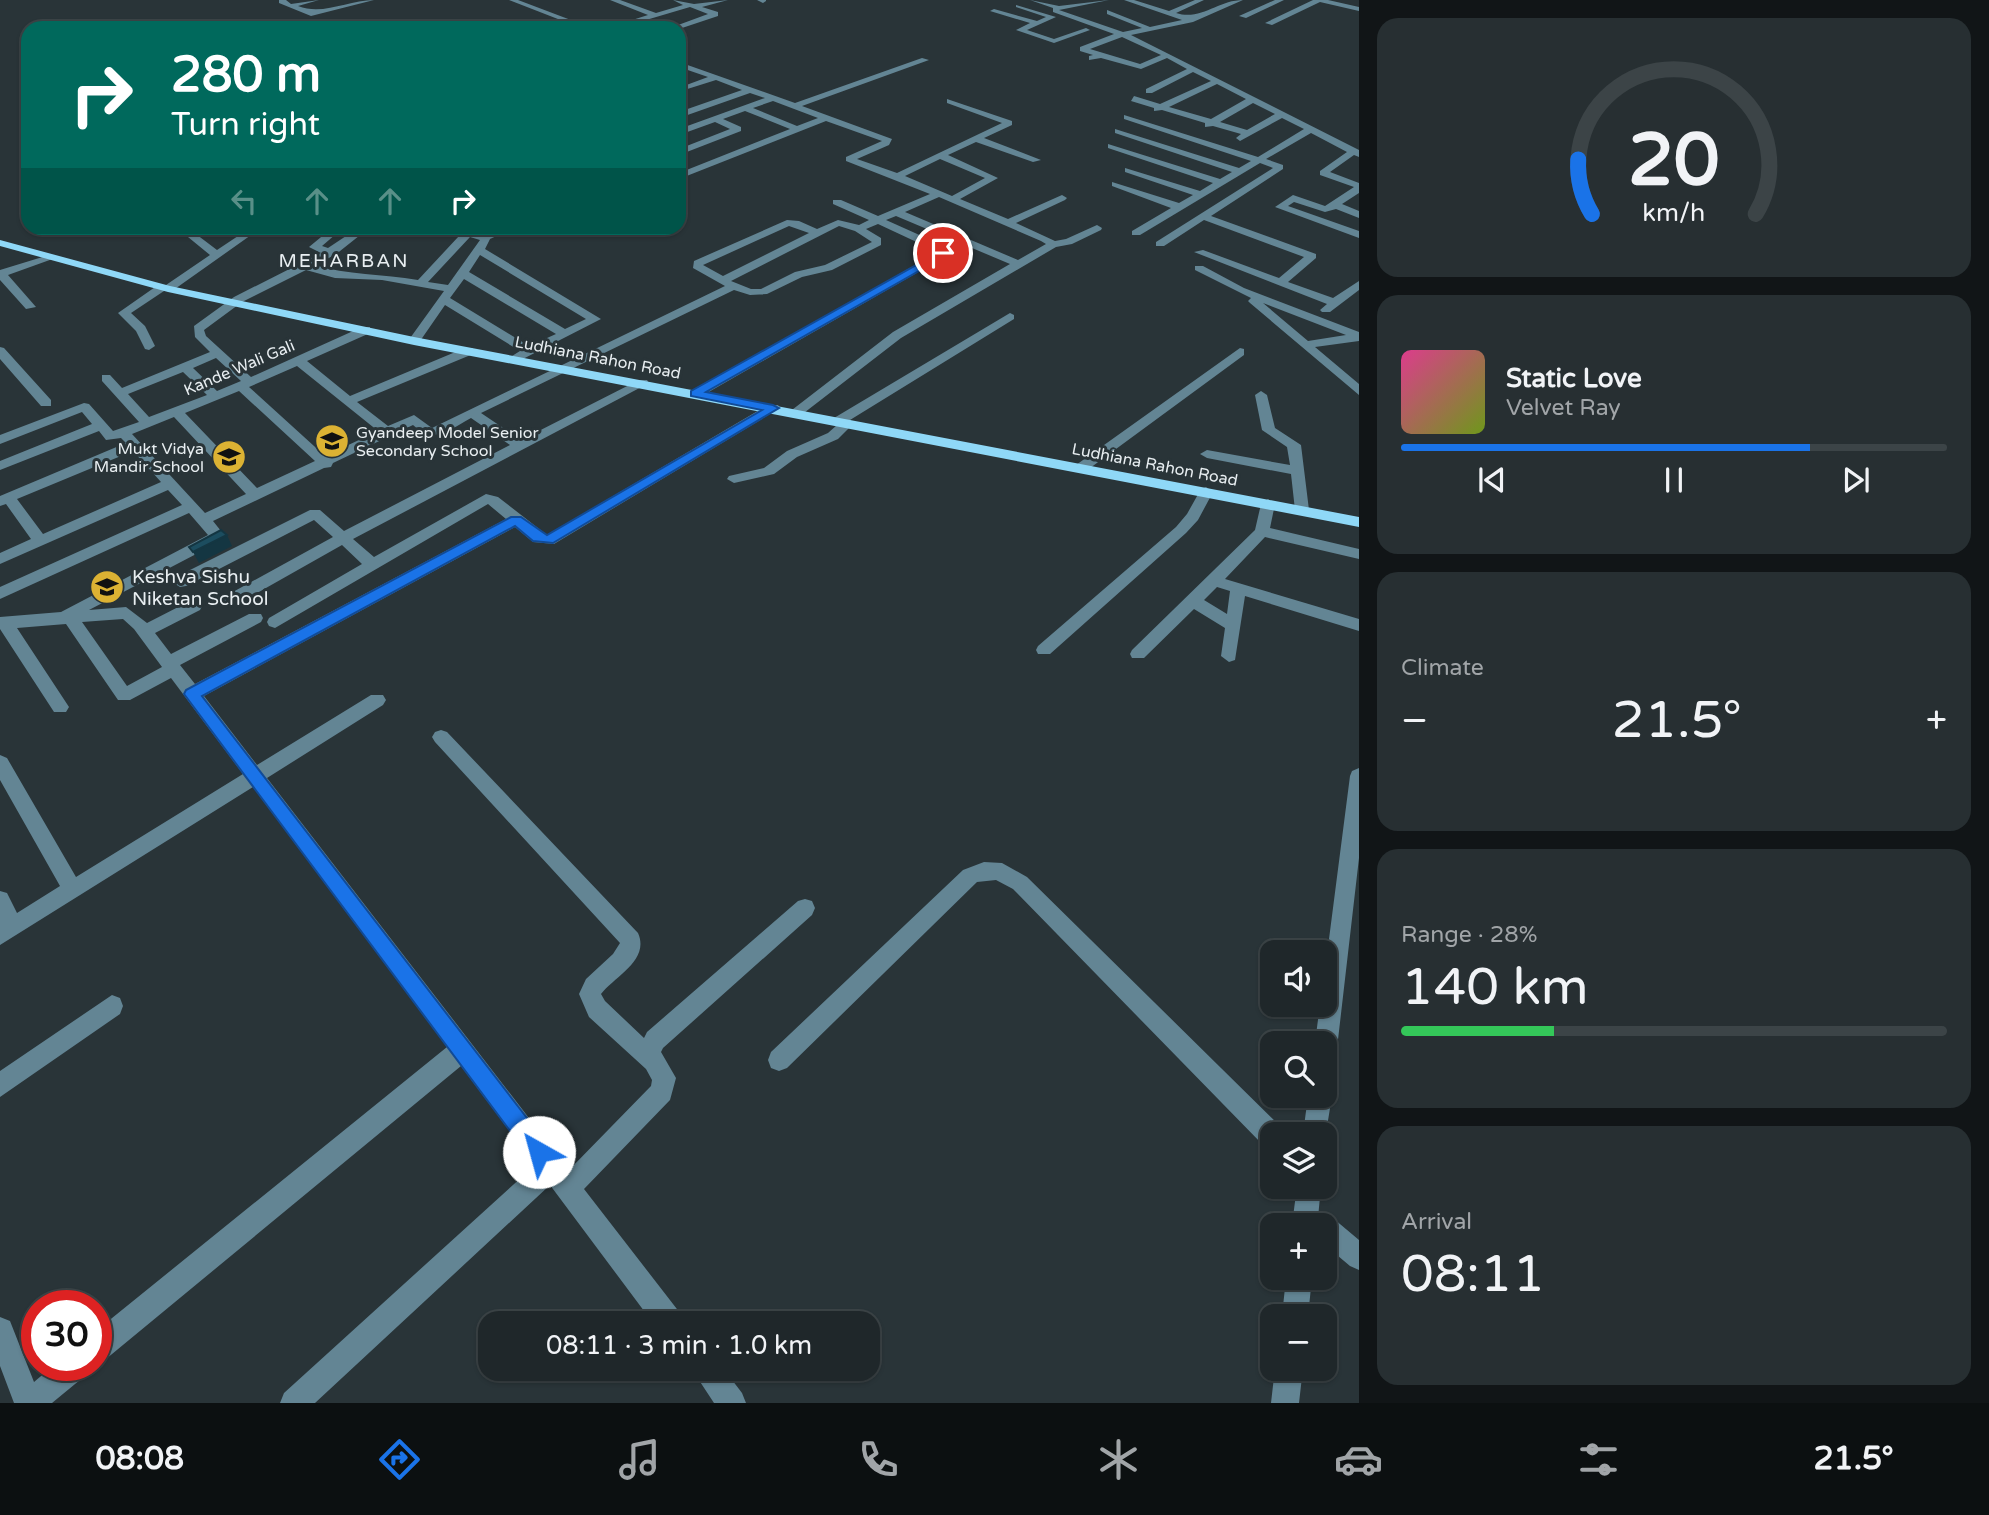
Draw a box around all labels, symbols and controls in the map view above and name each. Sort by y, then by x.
text: 280 m [171,46,321,105]
icon: right [56,49,147,140]
text: Turn right [171,106,320,144]
text: 20 [1628,117,1720,205]
icon: left [225,182,263,220]
icon: ahead [298,182,336,220]
icon: ahead [371,182,409,220]
icon: right [444,182,482,220]
text: km/h [1643,197,1705,227]
pin [913,223,973,283]
icon: arrive [924,234,962,272]
district label: MEHARBAN [278,250,410,272]
street label: Ludhiana Rahon Road [513,332,682,384]
street label: Kande Wali Gali [181,336,298,400]
text: Static Love [1506,363,1642,394]
text: Velvet Ray [1506,394,1621,422]
school or university icon: Gyandeep Model Senior Secondary School [313,422,351,460]
place label: Gyandeep Model Senior Secondary School [356,423,539,461]
school or university icon: Mukt Vidya Mandir School [210,438,248,476]
place label: Mukt Vidya Mandir School [94,439,204,477]
street label: Ludhiana Rahon Road [1070,439,1239,491]
icon: previous [1473,461,1511,499]
icon: pause [1655,461,1693,499]
icon: next [1837,461,1875,499]
place label: Keshva Sishu Niketan School [132,566,268,610]
school or university icon: Keshva Sishu Niketan School [88,568,126,606]
text: Climate [1401,654,1484,682]
text: 21.5° [1612,689,1742,752]
text: − [1401,698,1428,744]
text: + [1926,698,1947,744]
text: Range · 28% [1401,921,1537,949]
map controls [1260,940,1337,1381]
button: sound [1260,940,1337,1017]
text: 140 km [1401,956,1589,1019]
button: search [1260,1031,1337,1108]
position arrow [502,1115,576,1189]
button: layers [1260,1122,1337,1199]
text: Arrival [1401,1208,1472,1236]
button: + [1260,1213,1337,1290]
text: 08:11 [1401,1243,1545,1306]
speed limit sign: 30 [21,1290,112,1381]
button: − [1260,1304,1337,1381]
text: 08:11 · 3 min · 1.0 km [546,1330,812,1361]
icon: directions [375,1435,424,1484]
icon: music [615,1435,664,1484]
icon: phone [854,1435,903,1484]
icon: climate [1094,1435,1143,1484]
icon: car [1334,1435,1383,1484]
icon: filters [1574,1435,1623,1484]
text: 08:08 [95,1440,184,1478]
text: 21.5° [1813,1440,1894,1478]

